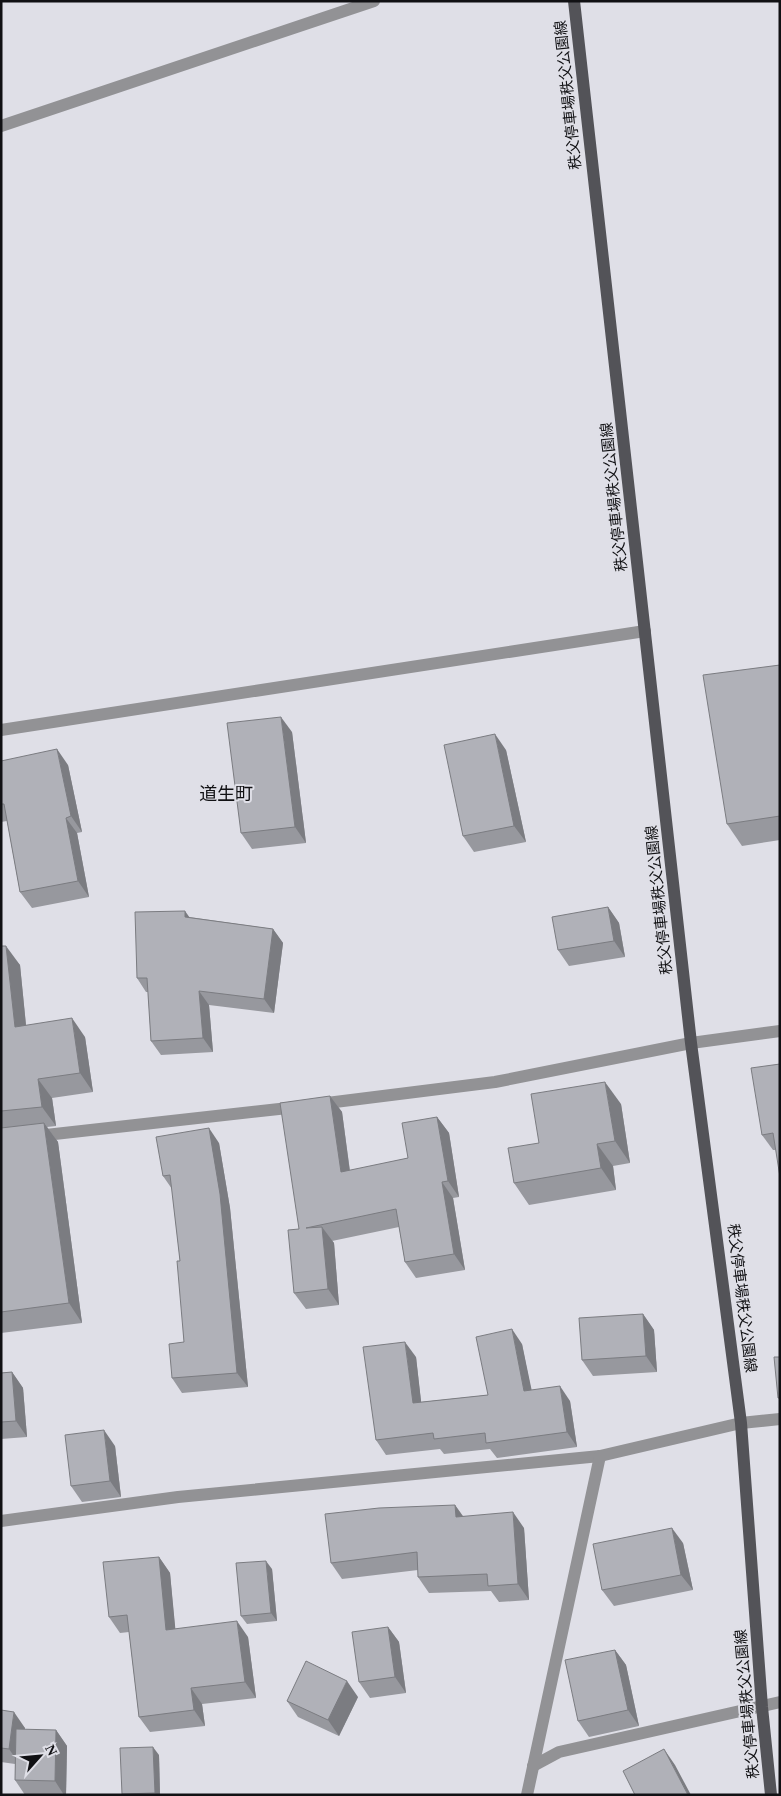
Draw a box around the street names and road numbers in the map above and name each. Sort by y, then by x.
street label: 秩父停車場秩父公園線 [552,20,584,170]
street label: 秩父停車場秩父公園線 [598,422,630,572]
street label: 秩父停車場秩父公園線 [643,825,675,975]
street label: 秩父停車場秩父公園線 [725,1223,759,1373]
street label: 秩父停車場秩父公園線 [732,1629,762,1779]

